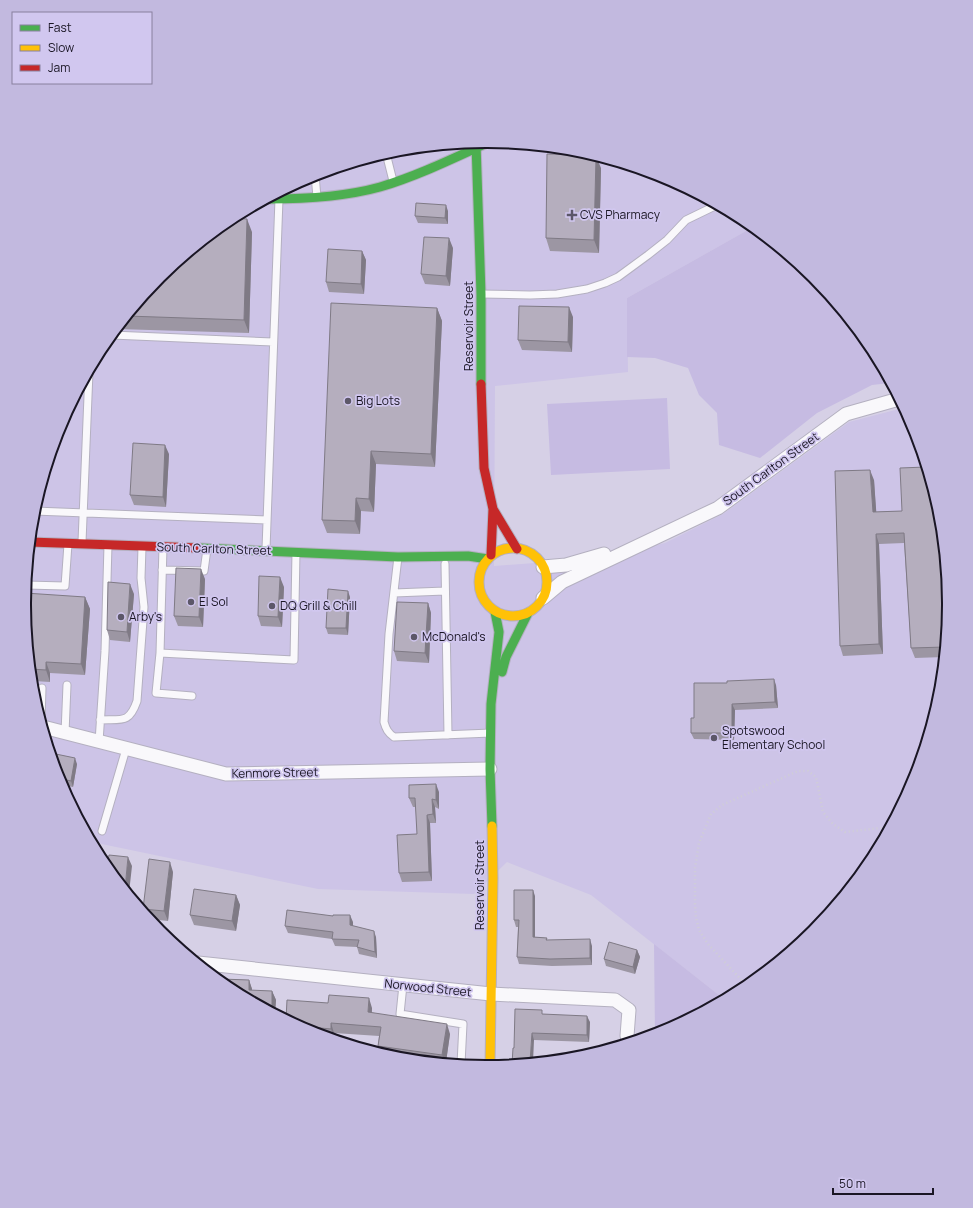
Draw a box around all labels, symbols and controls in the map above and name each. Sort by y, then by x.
legend [12,12,152,84]
text: Fast [48,19,72,36]
text: Slow [48,39,74,56]
text: Jam [48,59,70,76]
place label: CVS Pharmacy [580,206,661,223]
marker: CVS Pharmacy [567,210,577,220]
street label: Reservoir Street [460,281,477,371]
place label: Big Lots [356,392,400,409]
marker: Big Lots [343,396,353,406]
street label: South Carlton Street [719,428,822,509]
street label: South Carlton Street [156,538,272,559]
place label: El Sol [199,593,228,610]
marker: El Sol [186,597,196,607]
place label: DQ Grill & Chill [280,597,357,614]
marker: DQ Grill & Chill [267,601,277,611]
place label: Arby's [129,608,162,625]
marker: Arby's [116,612,126,622]
place label: McDonald's [422,628,486,645]
marker: McDonald's [409,632,419,642]
place label: Spotswood Elementary School [722,722,825,753]
marker: Spotswood Elementary School [709,733,719,743]
street label: Kenmore Street [231,763,319,782]
street label: Reservoir Street [471,840,488,930]
street label: Norwood Street [384,974,473,1001]
scale bar [833,1170,933,1196]
text: 50 m [839,1175,866,1192]

